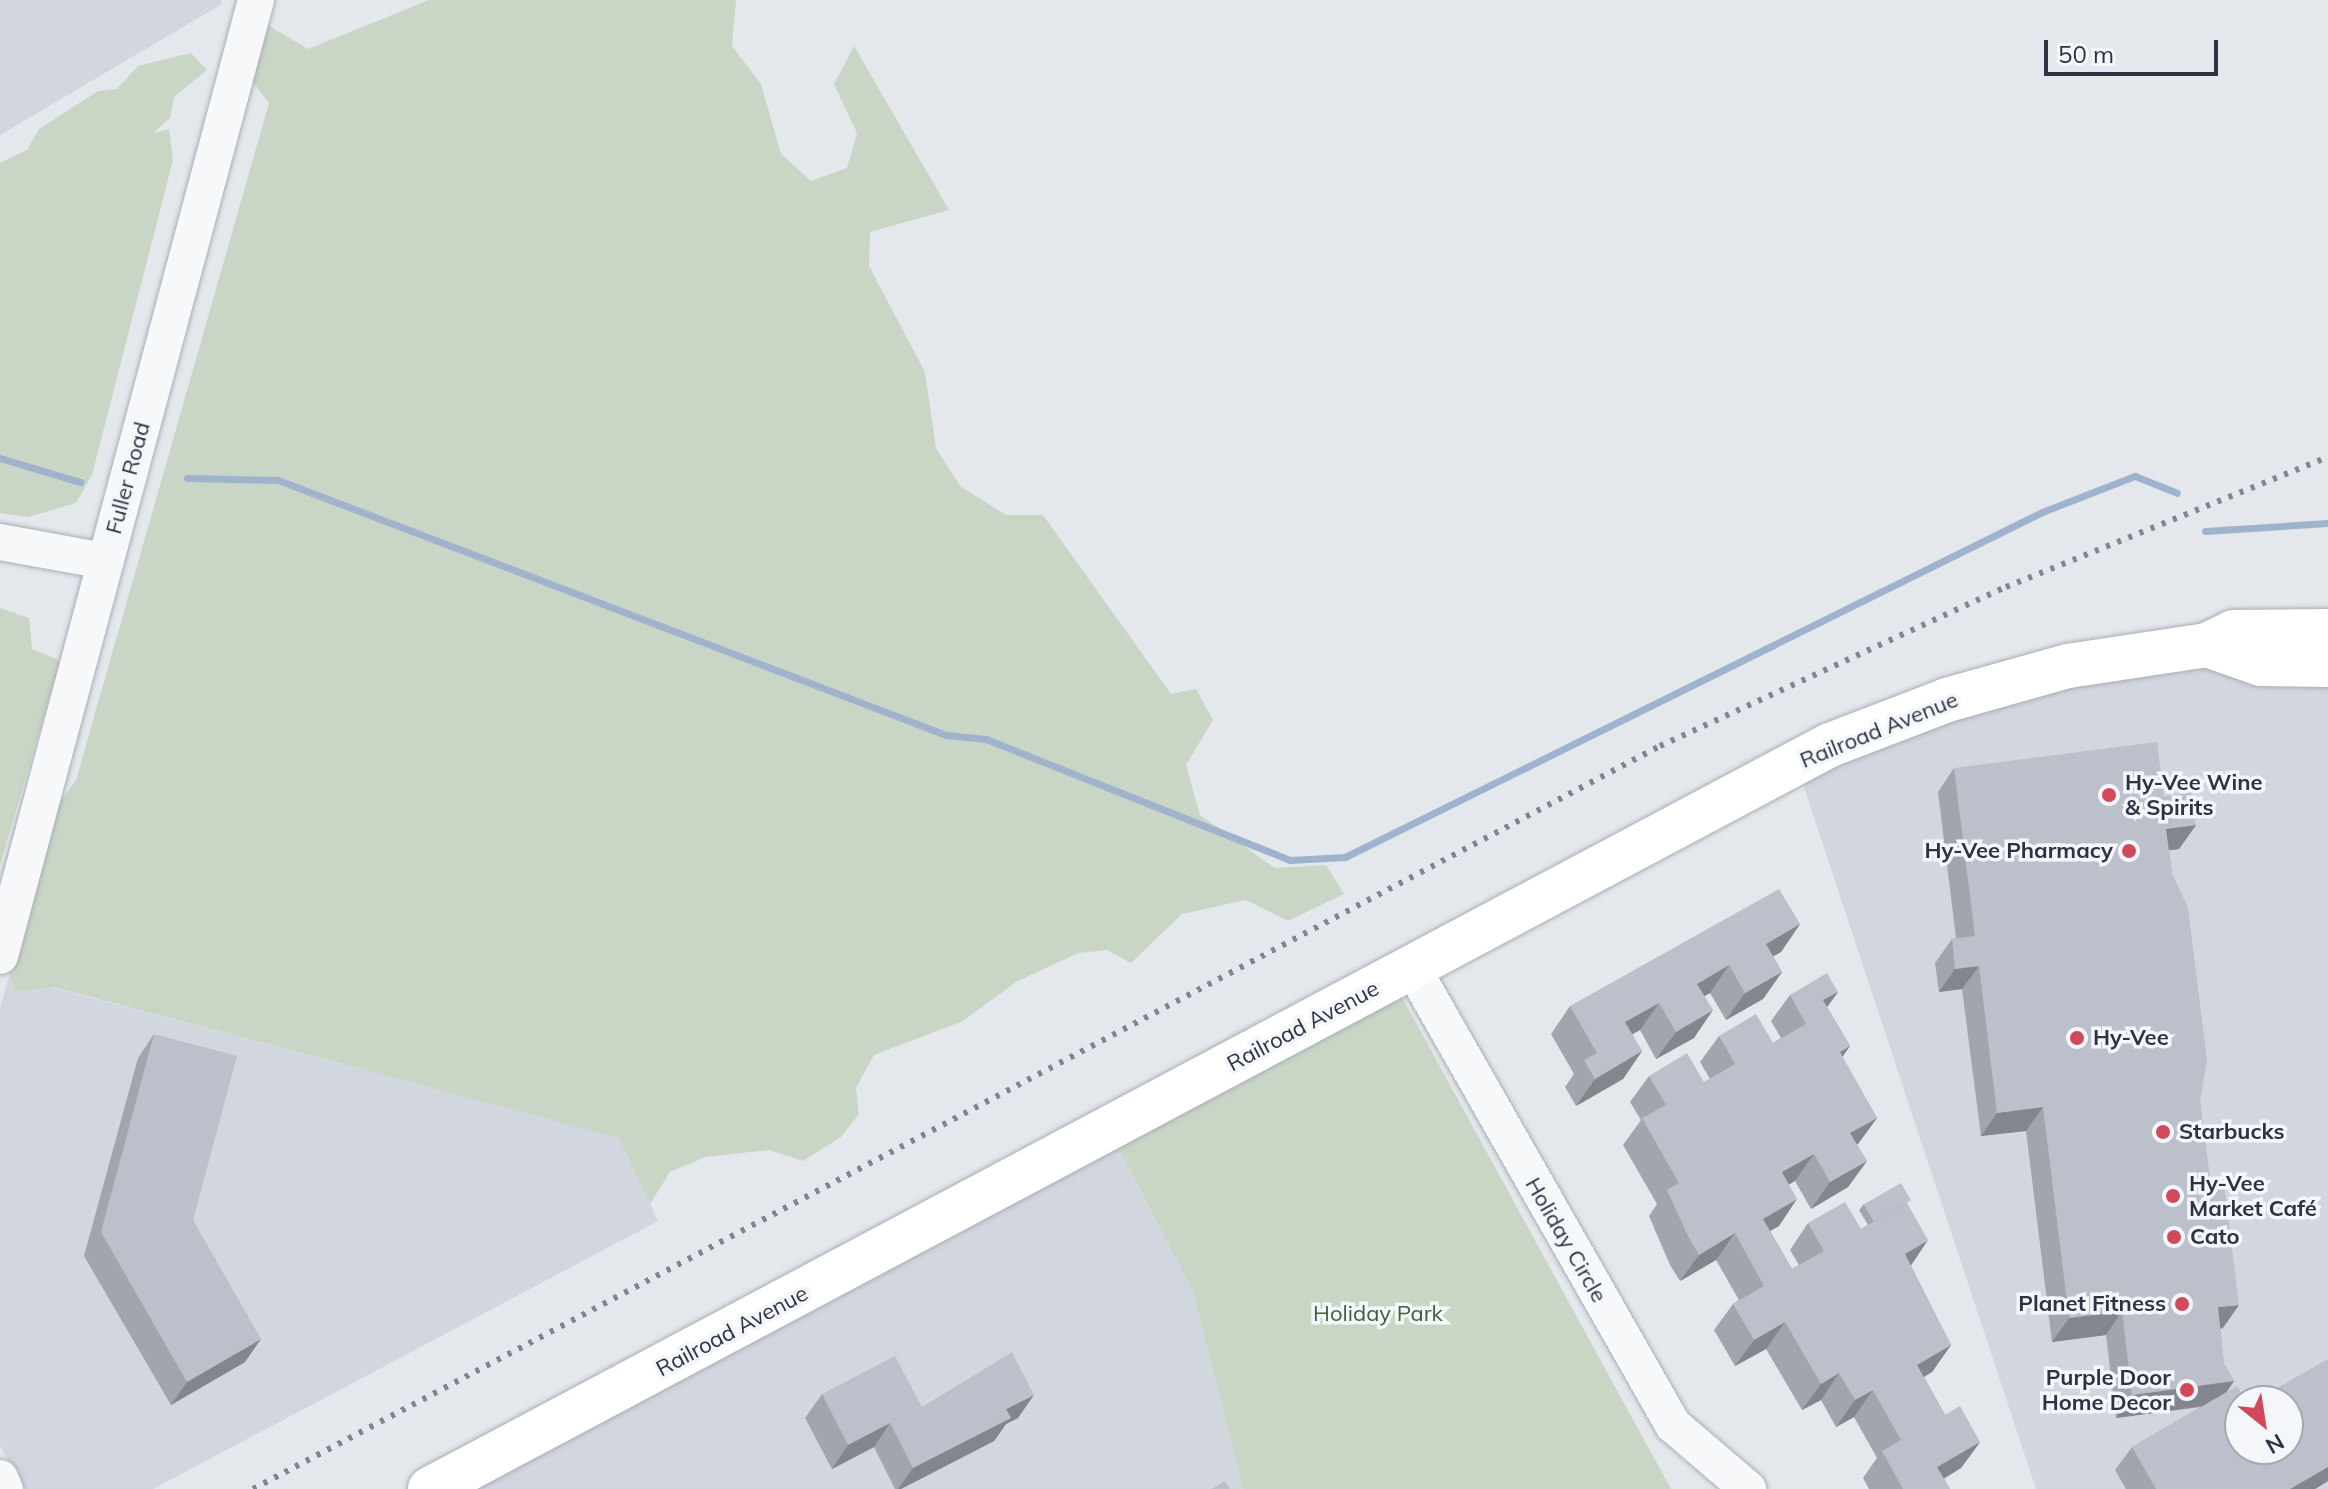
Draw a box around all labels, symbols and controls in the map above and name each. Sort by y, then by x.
scale bar [2048,24,2222,74]
text: 50 m [2058,39,2114,69]
street label: Fuller Road [100,419,156,537]
street label: Railroad Avenue [1796,686,1962,774]
place label: Hy-Vee Wine & Spirits [2125,769,2262,820]
marker: Hy-Vee Wine & Spirits [2100,786,2118,804]
place label: Hy-Vee Pharmacy [1924,838,2113,864]
marker: Hy-Vee Pharmacy [2120,842,2138,860]
street label: Railroad Avenue [1223,975,1383,1077]
place label: Hy-Vee [2093,1025,2169,1051]
marker: Hy-Vee [2068,1029,2086,1047]
place label: Starbucks [2179,1119,2285,1145]
marker: Starbucks [2154,1123,2172,1141]
place label: Hy-Vee Market Café [2189,1170,2317,1222]
street label: Holiday Circle [1520,1173,1612,1307]
marker: Hy-Vee Market Café [2164,1187,2182,1205]
place label: Cato [2190,1224,2240,1250]
marker: Cato [2165,1228,2183,1246]
street label: Railroad Avenue [652,1280,812,1382]
place label: Planet Fitness [2018,1291,2166,1317]
marker: Planet Fitness [2173,1295,2191,1313]
park label: Holiday Park [1313,1301,1443,1327]
place label: Purple Door Home Decor [2042,1364,2171,1416]
marker: Purple Door Home Decor [2178,1381,2196,1399]
north arrow [2224,1385,2304,1465]
text: N [2261,1428,2289,1460]

